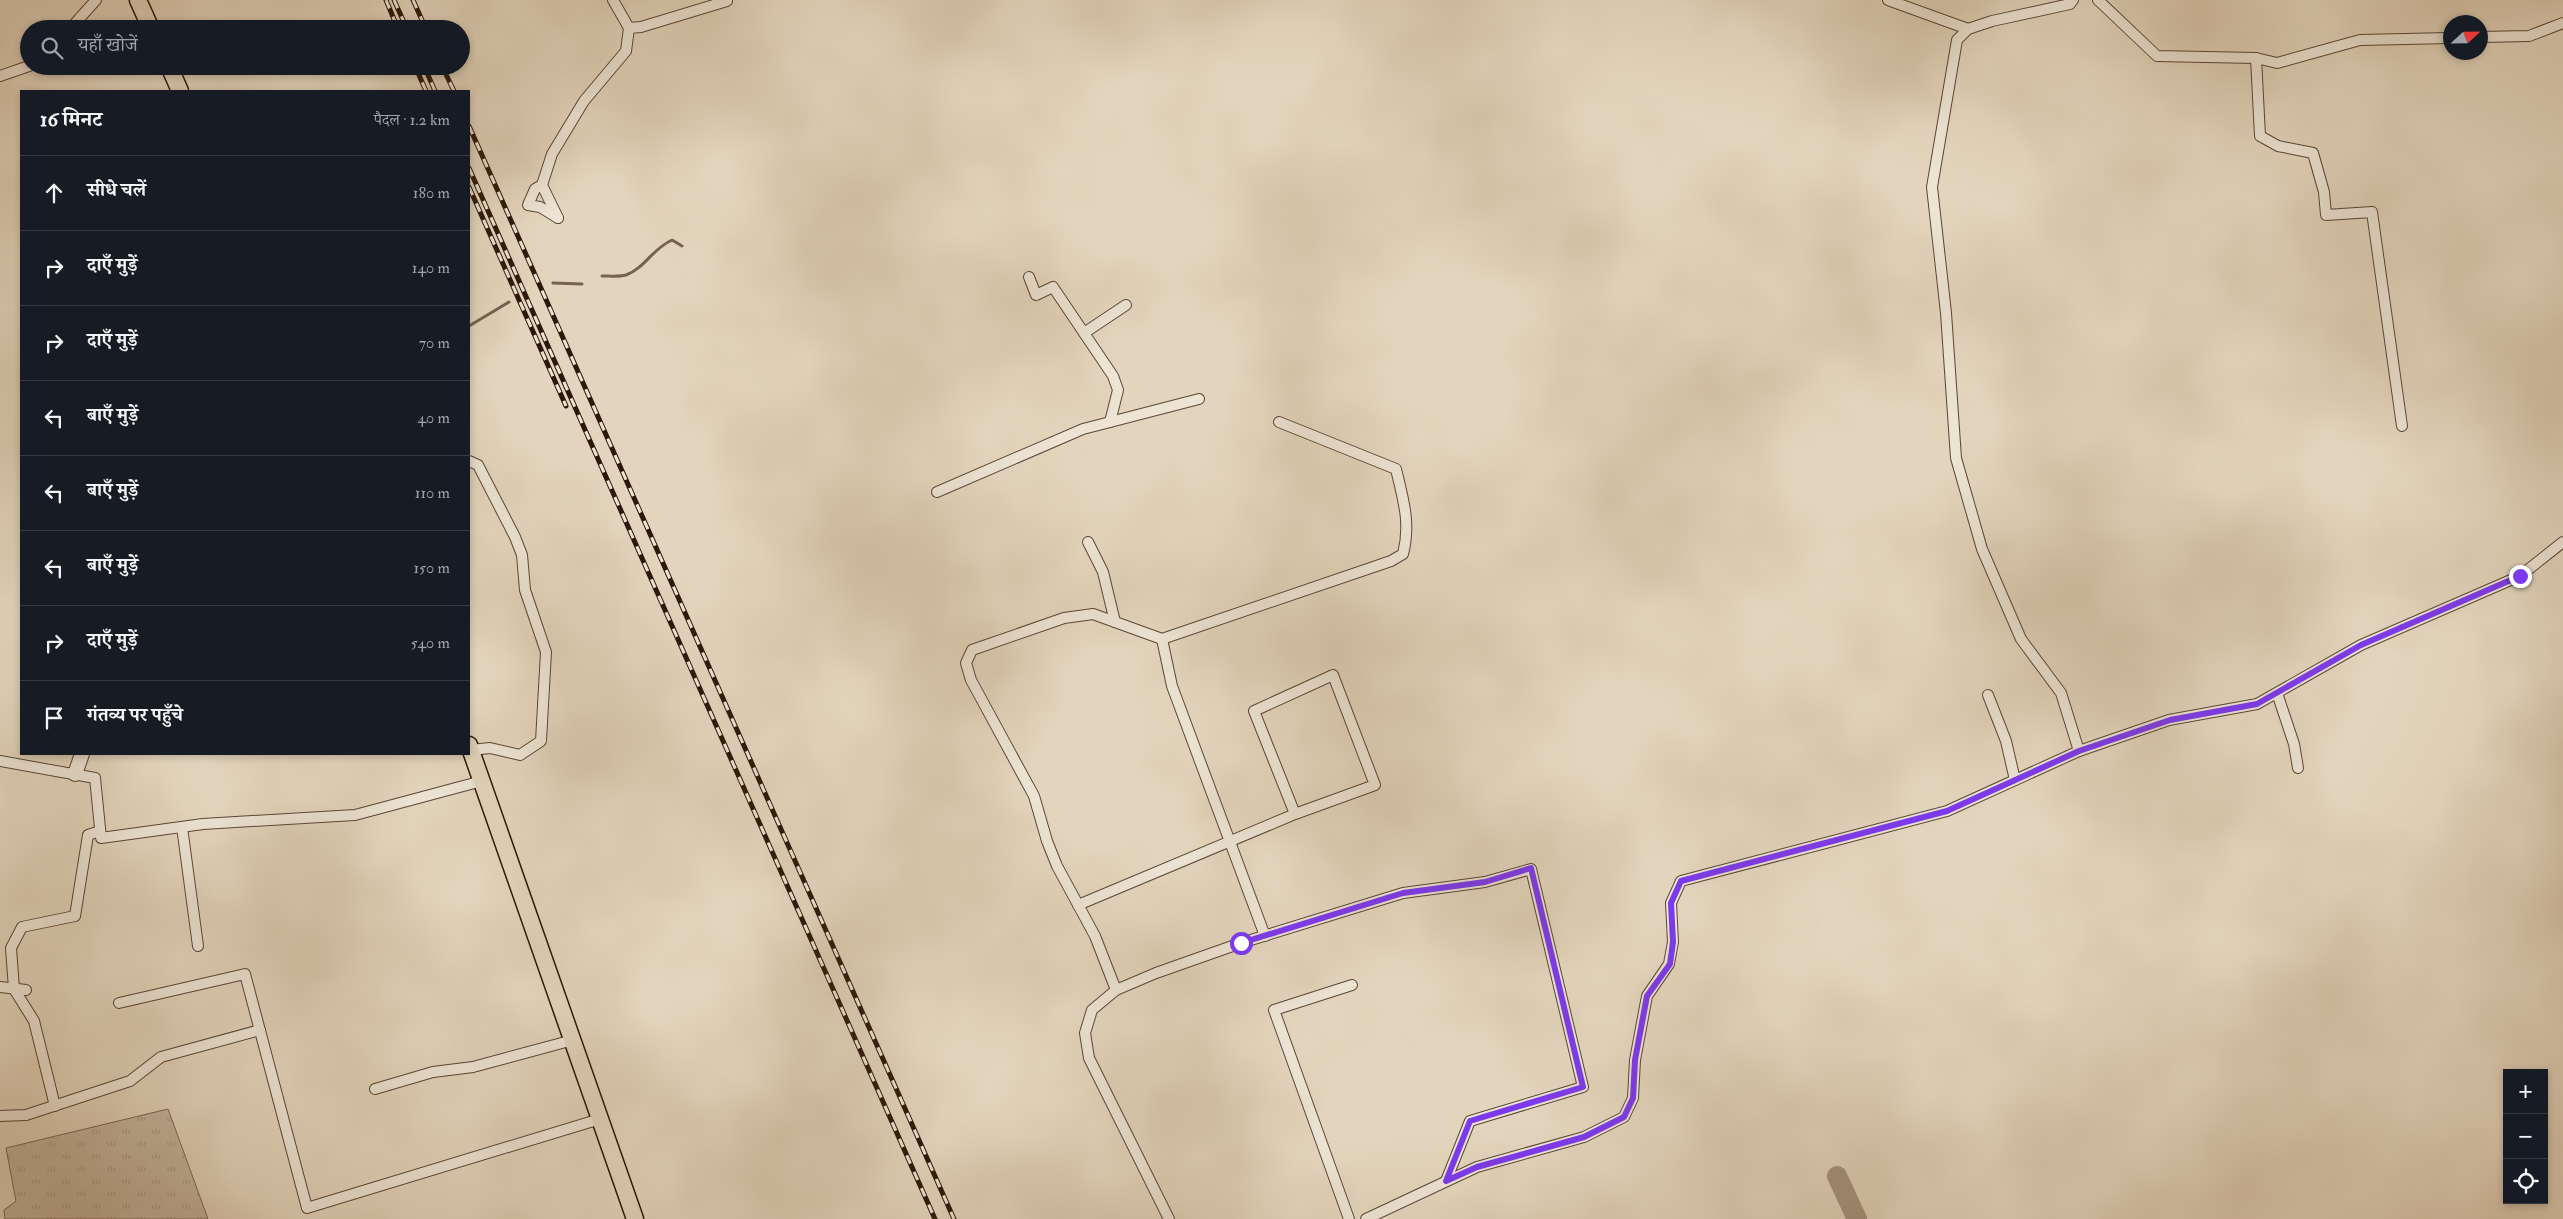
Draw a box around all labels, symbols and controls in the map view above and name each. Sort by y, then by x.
north arrow [2443,15,2488,60]
search box [20,20,470,75]
text: यहाँ खोजें [78,33,138,57]
icon: search [38,34,66,62]
text: 16 मिनट [40,106,102,133]
text: पैदल · 1.2 km [374,110,450,130]
text: सीधे चलें [87,178,146,202]
icon: ahead [40,179,68,207]
text: 180 m [413,183,450,203]
text: दाएँ मुड़ें [87,253,138,277]
icon: right [40,254,68,282]
text: 140 m [412,258,450,278]
text: दाएँ मुड़ें [87,328,138,352]
icon: right [40,329,68,357]
text: 70 m [419,333,450,353]
text: बाएँ मुड़ें [87,403,138,427]
icon: left [40,404,68,432]
text: 40 m [417,408,450,428]
text: बाएँ मुड़ें [87,478,138,502]
icon: left [40,479,68,507]
text: 110 m [415,483,450,503]
text: बाएँ मुड़ें [87,553,138,577]
icon: left [40,554,68,582]
text: 150 m [413,558,450,578]
route end [2509,565,2532,588]
text: दाएँ मुड़ें [87,628,138,652]
icon: right [40,629,68,657]
text: 540 m [411,633,450,653]
text: गंतव्य पर पहुँचे [87,703,183,727]
icon: arrive [40,704,68,732]
route start [1230,932,1253,955]
map controls [2503,1069,2548,1204]
button: + [2503,1069,2548,1114]
button: − [2503,1114,2548,1159]
button: locate [2503,1159,2548,1204]

